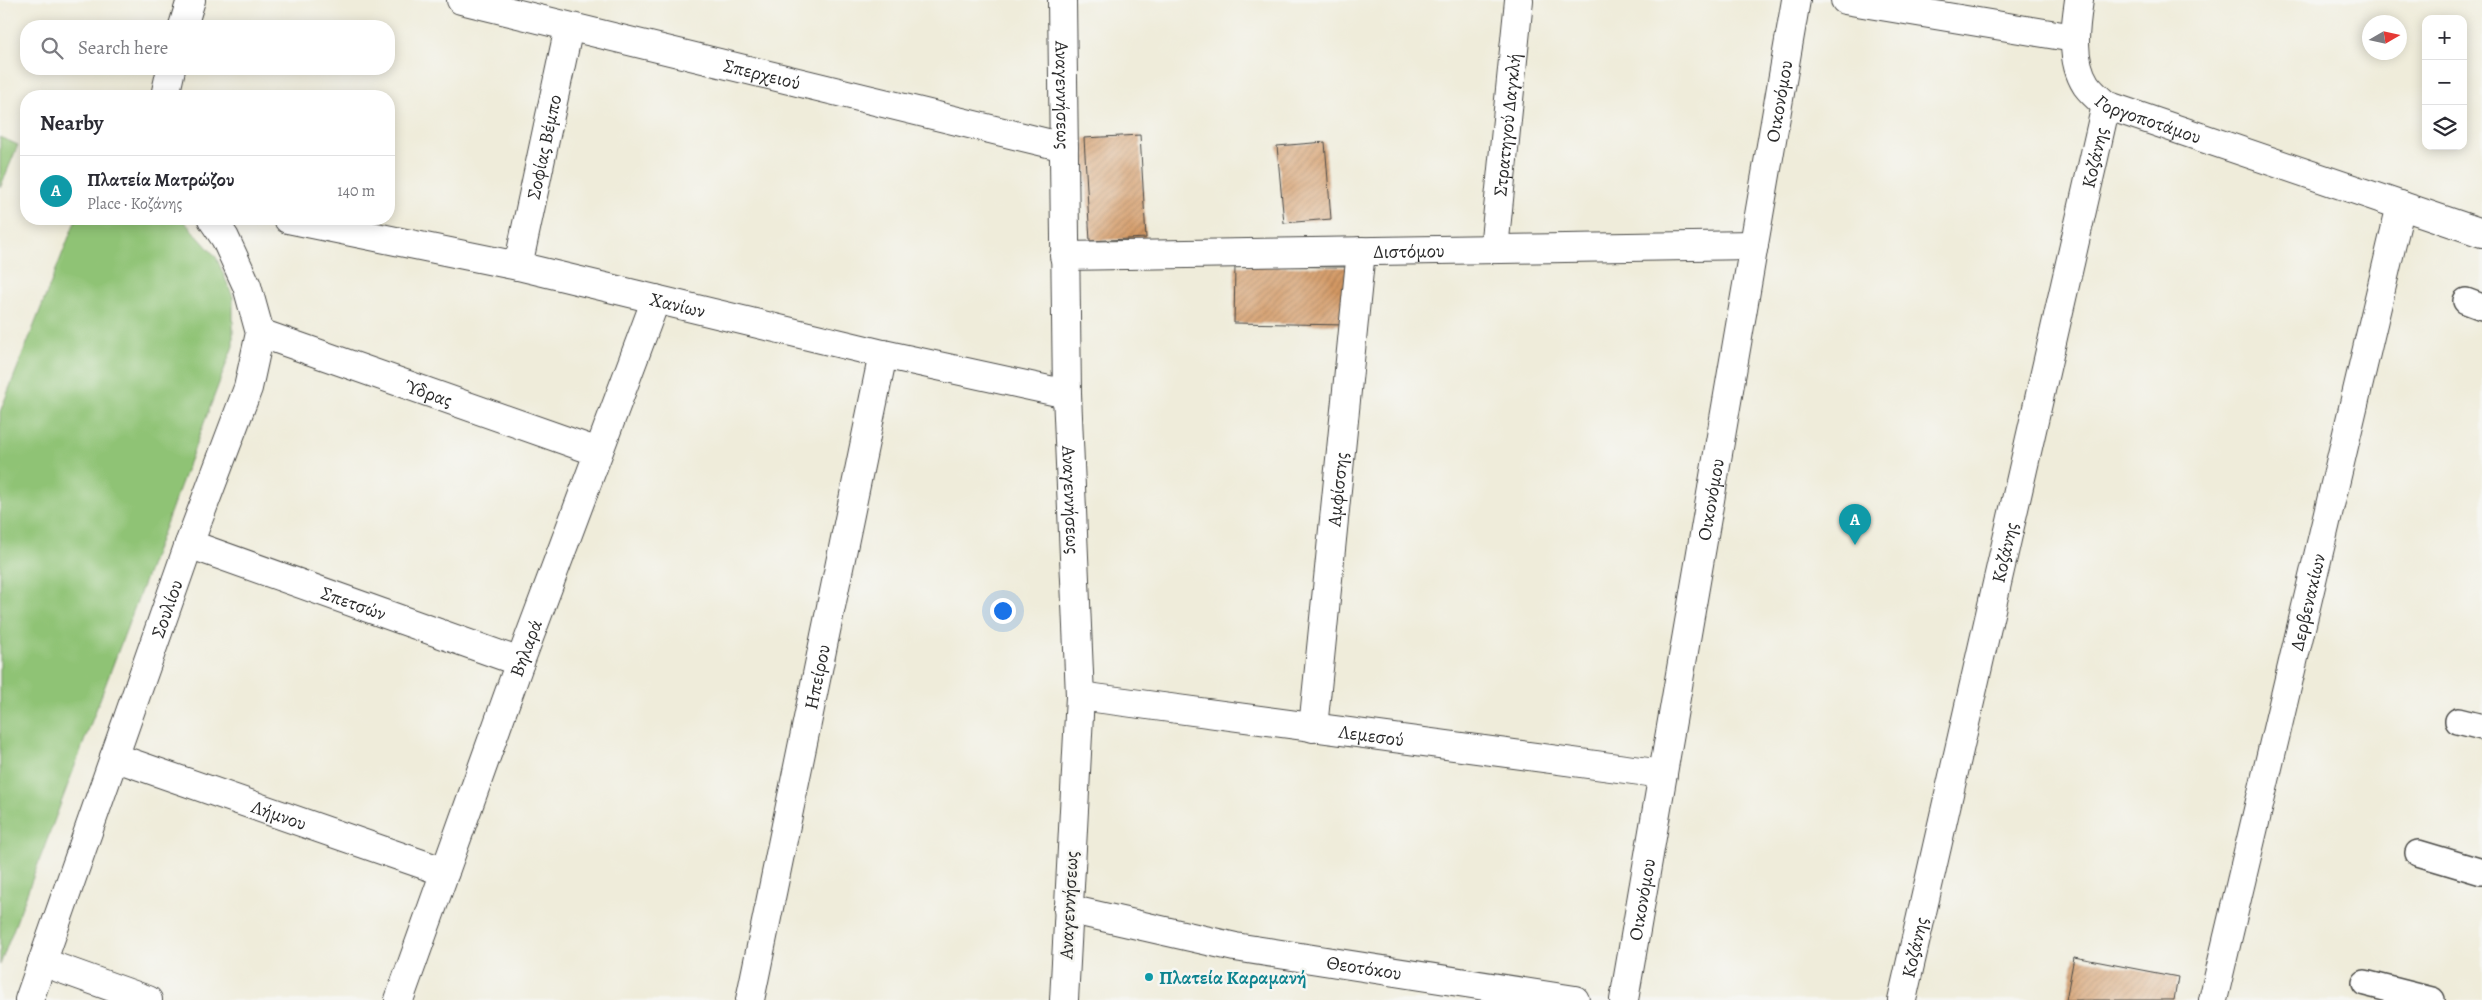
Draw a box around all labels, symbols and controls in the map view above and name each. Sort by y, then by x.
north arrow [2362,15,2407,60]
map controls [2422,15,2467,150]
button: + [2422,15,2467,60]
search box [20,20,395,75]
icon: search [38,34,66,62]
text: Search here [78,35,168,61]
street label: Αναγεννήσεως [1049,40,1076,149]
street label: Σπερχειού [721,52,803,96]
street label: Στρατηγού Δαγκλή [1487,52,1528,197]
street label: Οικονόμου [1760,58,1799,144]
button: − [2422,60,2467,105]
street label: Γοργοποτάμου [2088,89,2205,150]
street label: Σοφίας Βέμπο [521,92,568,202]
button: layers [2422,105,2467,150]
text: Nearby [40,109,103,137]
street label: Κοζάνης [2075,125,2115,191]
text: Πλατεία Ματρώζου [87,167,234,193]
text: A [51,180,61,202]
text: 140 m [337,180,375,202]
text: Place · Κοζάνης [87,193,182,215]
street label: Διστόμου [1373,238,1445,265]
street label: Χανίων [647,286,708,325]
street label: Ύδρας [401,373,456,414]
street label: Αναγεννήσεως [1055,444,1086,555]
street label: Αμφίσσης [1321,451,1355,529]
street label: Οικονόμου [1691,456,1731,543]
pin: A [1839,504,1871,545]
street label: Κοζάνης [1985,520,2025,586]
street label: Δερβενακίων [2284,551,2332,653]
street label: Σουλίου [145,576,190,641]
street label: Σπετσών [318,580,390,627]
your location [990,598,1016,624]
street label: Βηλαρά [504,616,549,681]
street label: Ηπείρου [798,642,837,712]
street label: Λεμεσού [1336,719,1406,753]
street label: Λήμνου [247,793,310,837]
street label: Αναγεννήσεως [1053,850,1085,961]
street label: Οικονόμου [1622,857,1662,943]
street label: Κοζάνης [1895,915,1935,980]
street label: Θεοτόκου [1325,949,1403,987]
place label: Πλατεία Καραμανή [1159,965,1306,991]
marker: Πλατεία Καραμανή [1143,971,1155,983]

